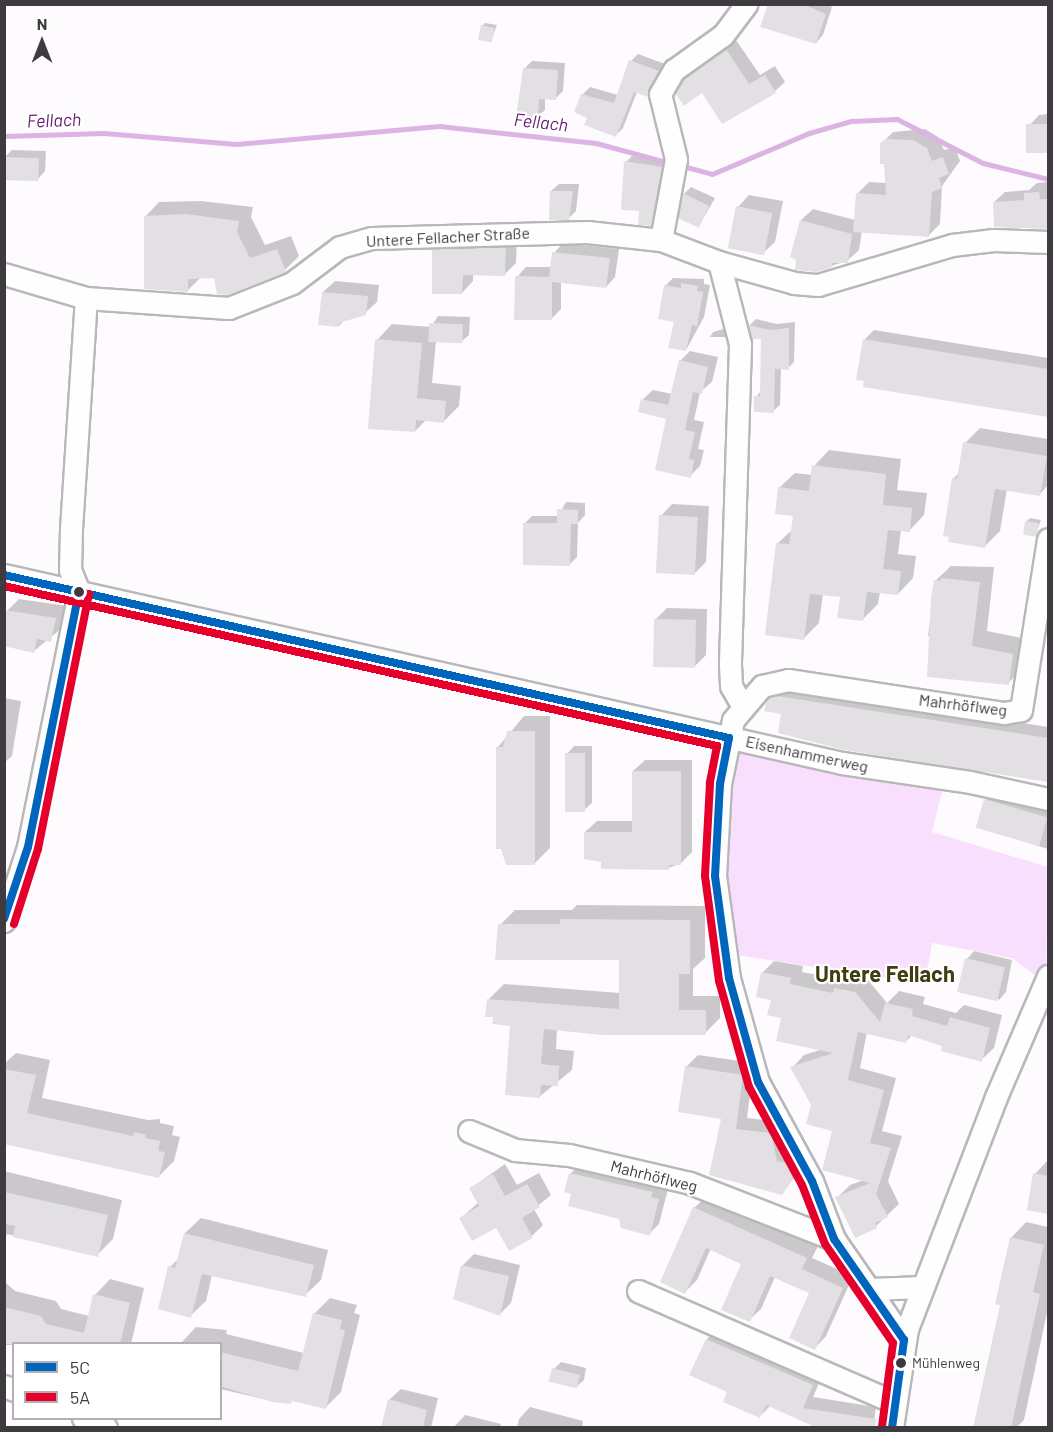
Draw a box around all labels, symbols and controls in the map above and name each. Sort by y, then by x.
north arrow [12,12,72,72]
text: N [37,14,47,33]
water label: Fellach [26,108,82,132]
water label: Fellach [513,108,569,136]
street label: Untere Fellacher Straße [366,223,530,251]
unlabelled marker [73,586,85,598]
street label: Mahrhöflweg [918,690,1008,720]
street label: Eisenhammerweg [744,732,870,776]
district label: Untere Fellach [815,961,955,987]
street label: Mahrhöflweg [609,1156,699,1196]
legend [12,1342,222,1420]
place label: Mühlenweg [912,1355,980,1371]
text: 5C [70,1356,90,1378]
marker: Mühlenweg [895,1357,907,1369]
text: 5A [70,1386,90,1408]

